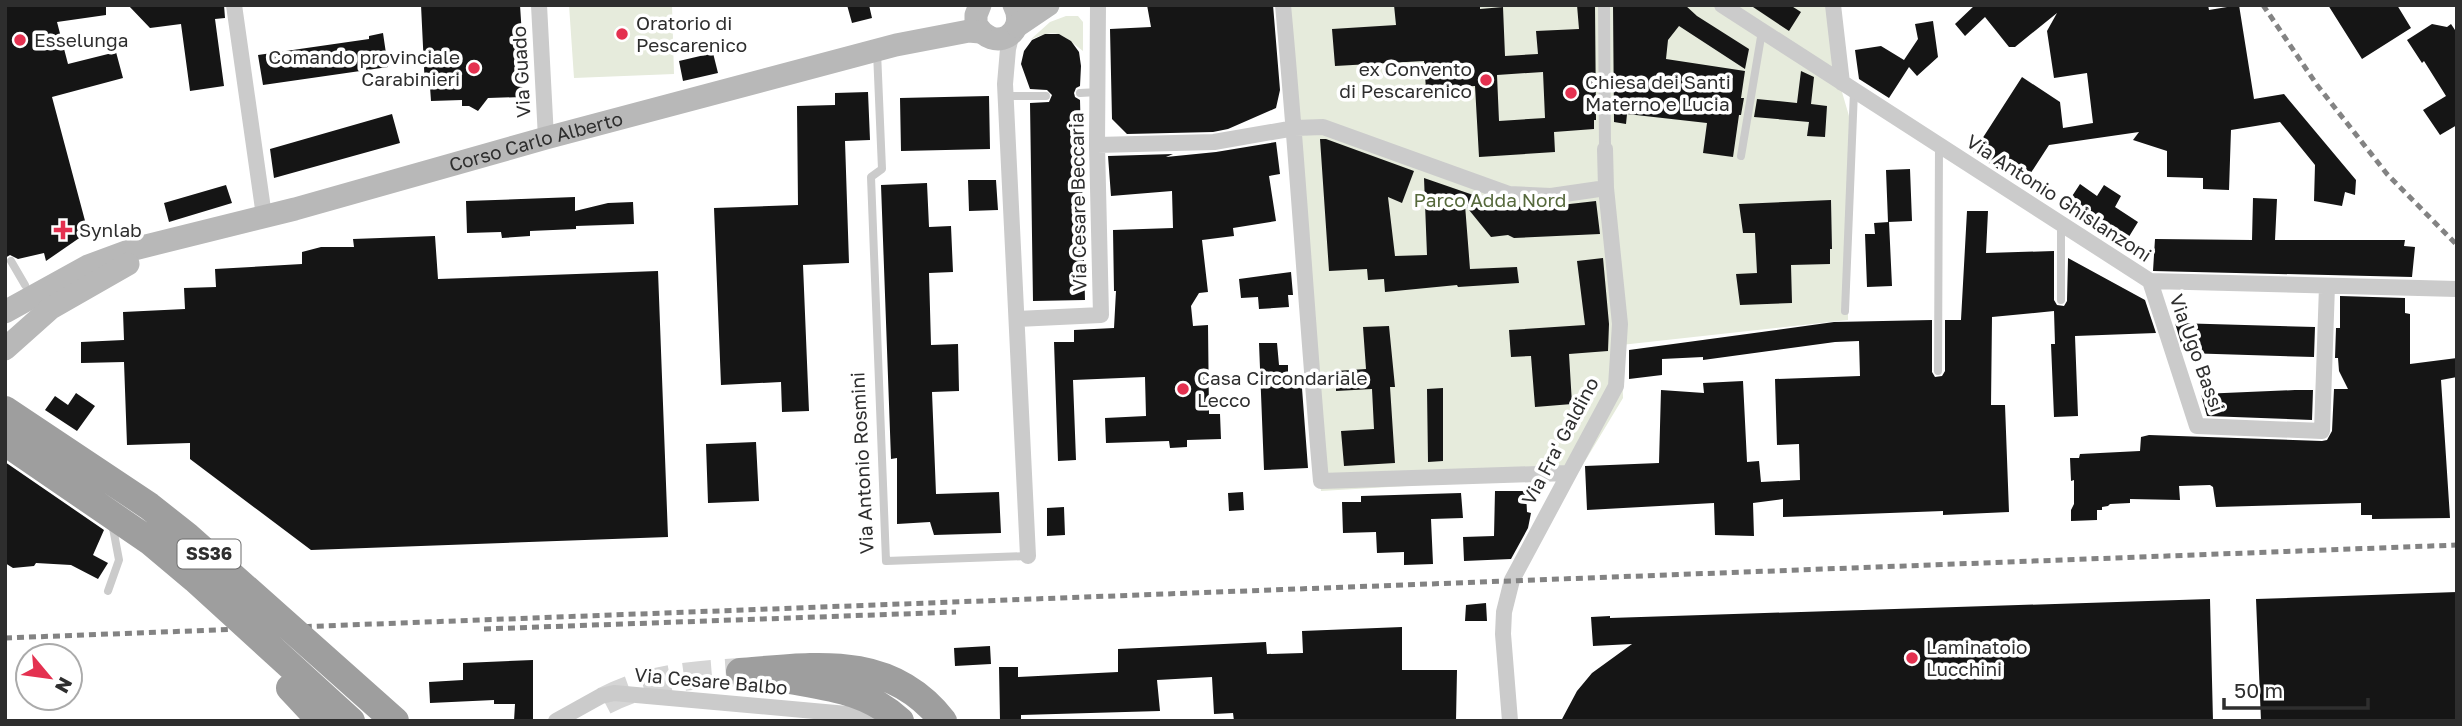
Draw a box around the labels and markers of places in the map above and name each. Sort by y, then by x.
place label: Oratorio di Pescarenico [636,11,747,56]
marker: Oratorio di Pescarenico [614,26,630,42]
place label: Esselunga [34,28,128,51]
marker: Esselunga [12,32,28,48]
place label: Comando provinciale Carabinieri [268,45,460,90]
place label: ex Convento di Pescarenico [1339,57,1472,102]
marker: Comando provinciale Carabinieri [466,60,482,76]
place label: Chiesa dei Santi Materno e Lucia [1585,70,1731,115]
marker: ex Convento di Pescarenico [1478,72,1494,88]
marker: Chiesa dei Santi Materno e Lucia [1563,85,1579,101]
place label: Synlab [79,218,142,241]
marker: Synlab [53,220,73,240]
place label: Casa Circondariale Lecco [1197,366,1367,411]
marker: Casa Circondariale Lecco [1175,381,1191,397]
place label: Laminatoio Lucchini [1926,635,2027,680]
marker: Laminatoio Lucchini [1904,650,1920,666]

